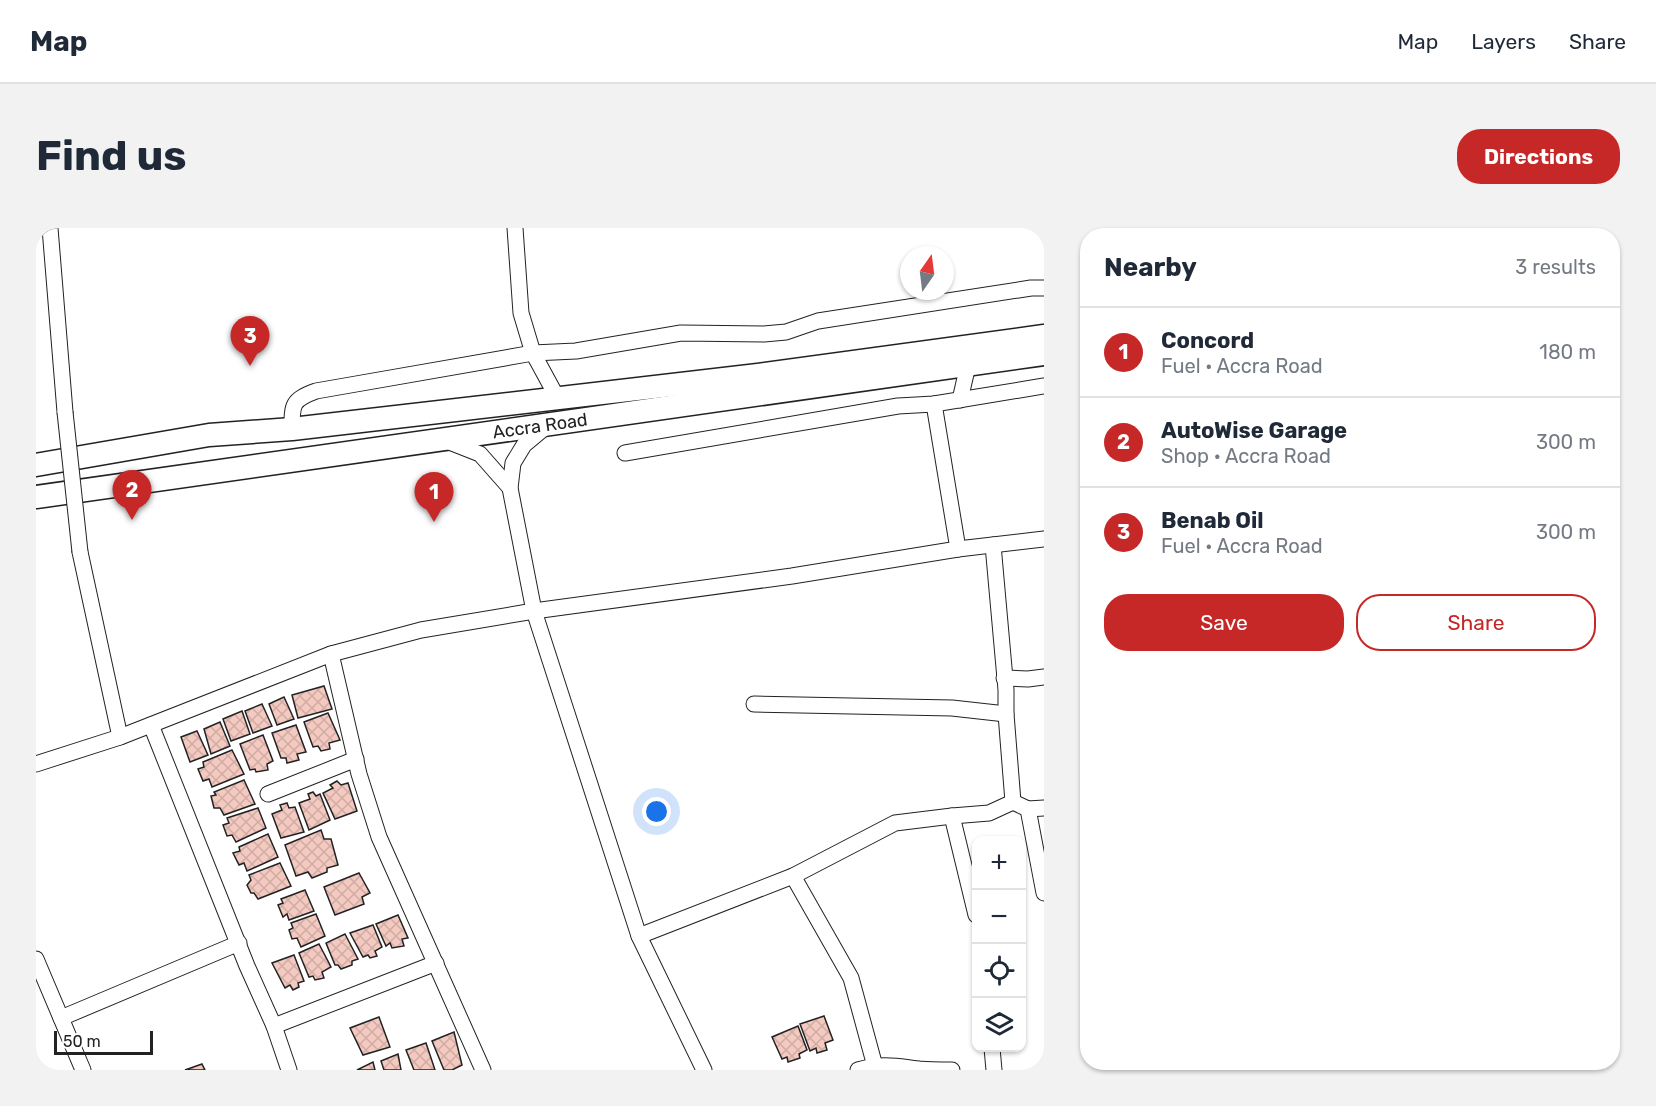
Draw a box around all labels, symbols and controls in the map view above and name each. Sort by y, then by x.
text: Map [30,25,87,58]
text: Map [1397,29,1438,54]
text: Layers [1471,29,1536,54]
text: Share [1569,29,1626,54]
button: Directions [1457,129,1620,184]
text: Find us [36,131,187,181]
north arrow [900,246,954,300]
text: Nearby [1104,252,1197,283]
text: 3 results [1515,255,1596,279]
pin: 3 [230,316,270,366]
text: Concord [1161,327,1254,354]
text: 1 [1119,340,1128,364]
text: 180 m [1539,340,1596,364]
text: Fuel · Accra Road [1161,354,1323,378]
street label: Accra Road [491,408,589,444]
text: AutoWise Garage [1161,417,1347,444]
text: 2 [1117,430,1130,454]
text: 300 m [1536,430,1596,454]
text: Shop · Accra Road [1161,444,1331,468]
pin: 2 [112,470,152,520]
pin: 1 [414,472,454,522]
text: Benab Oil [1161,507,1264,534]
text: 3 [1117,520,1130,544]
text: 300 m [1536,520,1596,544]
text: Fuel · Accra Road [1161,534,1323,558]
button: Save [1104,594,1344,651]
button: Share [1356,594,1596,651]
your location [642,797,671,826]
map controls [972,836,1026,1052]
button: + [972,836,1026,890]
button: − [972,890,1026,944]
button: locate [972,944,1026,998]
button: layers [972,998,1026,1052]
scale bar [54,1028,153,1056]
text: 50 m [63,1032,101,1051]

